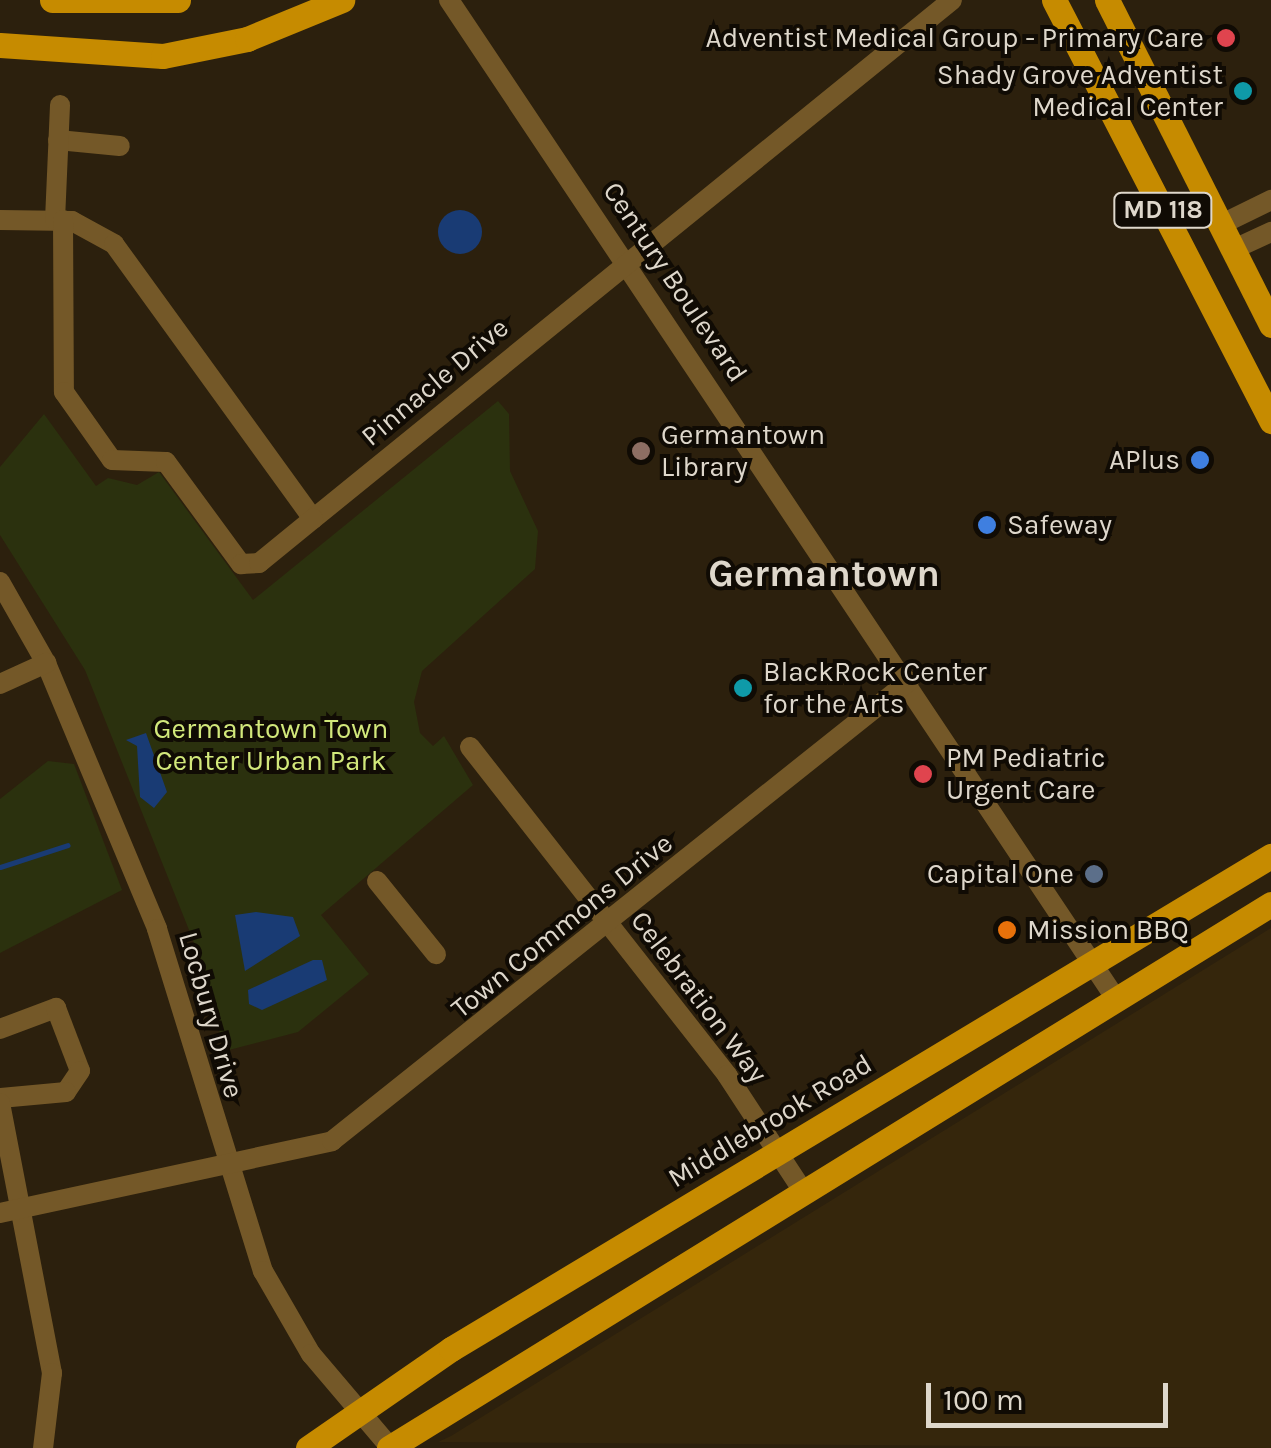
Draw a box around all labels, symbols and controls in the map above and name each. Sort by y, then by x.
place label: Adventist Medical Group - Primary Care [706,21,1204,55]
marker: Adventist Medical Group - Primary Care [1213,25,1239,51]
place label: Shady Grove Adventist Medical Center [937,58,1223,124]
marker: Shady Grove Adventist Medical Center [1232,80,1254,102]
street label: Century Boulevard [596,176,754,388]
road number: MD 118 [1113,190,1213,230]
street label: Pinnacle Drive [355,311,515,453]
place label: Germantown Library [661,418,825,484]
marker: Germantown Library [630,440,652,462]
place label: APlus [1109,443,1180,477]
marker: APlus [1189,449,1211,471]
place label: Safeway [1007,508,1112,542]
marker: Safeway [976,514,998,536]
district label: Germantown [708,551,940,597]
place label: BlackRock Center for the Arts [763,655,987,721]
marker: BlackRock Center for the Arts [732,677,754,699]
park label: Germantown Town Center Urban Park [154,712,388,778]
place label: PM Pediatric Urgent Care [946,741,1106,807]
marker: PM Pediatric Urgent Care [910,761,936,787]
street label: Town Commons Drive [445,826,679,1026]
place label: Capital One [927,857,1074,891]
marker: Capital One [1083,863,1105,885]
street label: Celebration Way [624,905,774,1089]
place label: Mission BBQ [1027,913,1189,947]
marker: Mission BBQ [996,919,1018,941]
street label: Locbury Drive [171,928,251,1102]
street label: Middlebrook Road [662,1047,878,1195]
scale bar [931,1363,1174,1425]
text: 100 m [943,1382,1024,1418]

